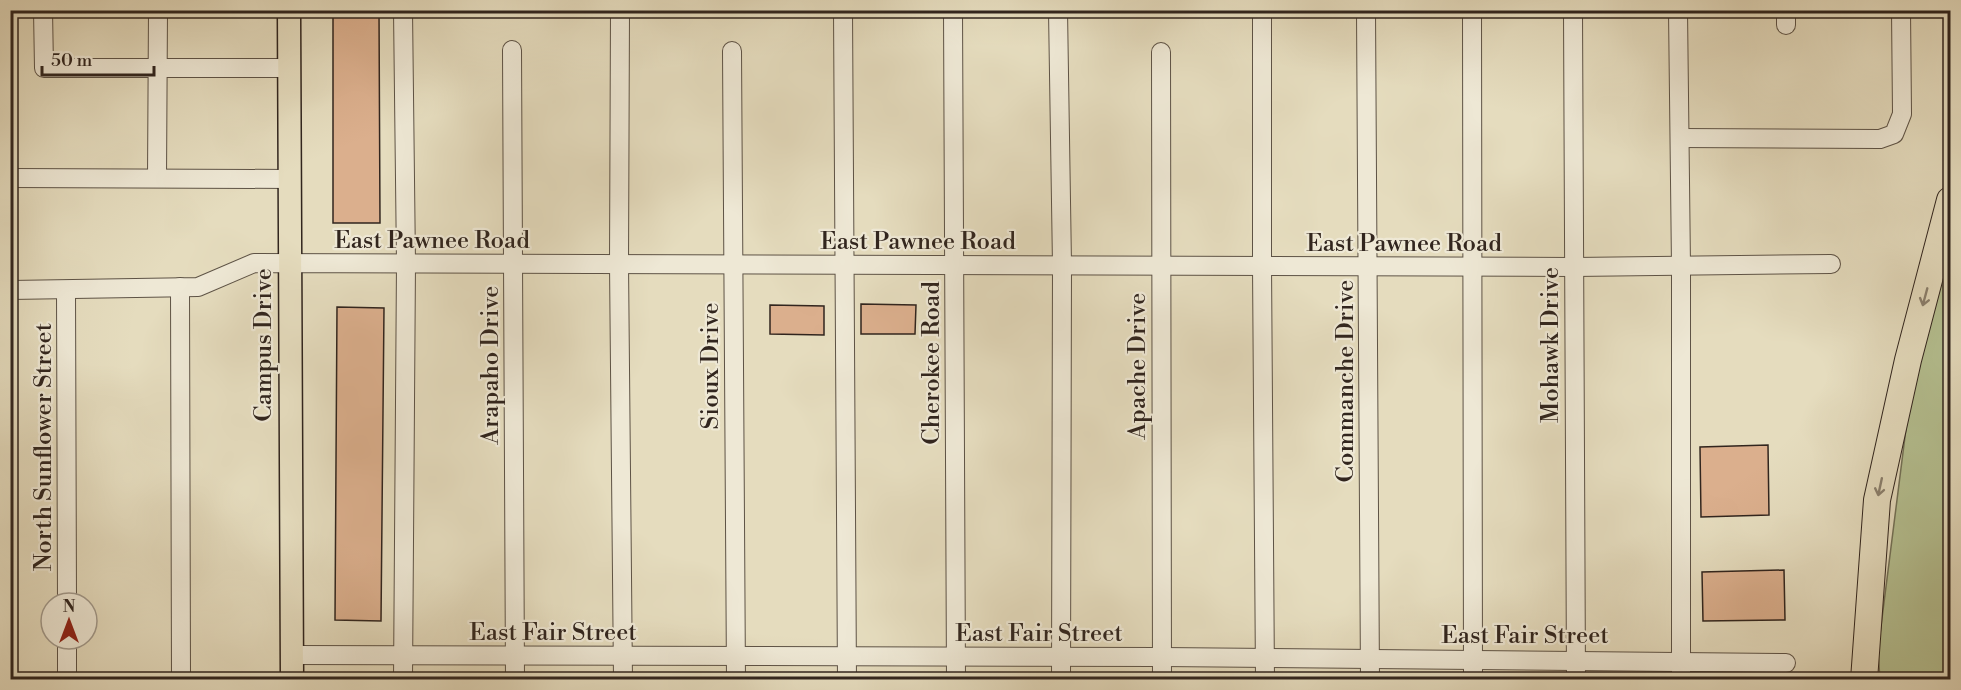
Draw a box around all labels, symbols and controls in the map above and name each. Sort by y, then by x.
scale bar [42,39,154,77]
text: 50 m [51,49,93,72]
street label: East Pawnee Road [334,226,530,256]
street label: East Pawnee Road [820,227,1016,257]
street label: East Pawnee Road [1306,229,1502,259]
street label: Mohawk Drive [1536,267,1566,423]
street label: Campus Drive [249,268,279,422]
street label: Commanche Drive [1331,280,1361,482]
street label: Cherokee Road [917,281,947,445]
street label: Arapaho Drive [476,286,506,445]
one-way arrow [1918,287,1930,306]
street label: Apache Drive [1123,293,1153,440]
street label: Sioux Drive [696,302,726,430]
street label: North Sunflower Street [29,322,59,571]
one-way arrow [1874,477,1885,496]
north arrow [39,591,99,651]
text: N [63,597,76,617]
street label: East Fair Street [469,618,637,648]
street label: East Fair Street [955,619,1123,649]
street label: East Fair Street [1441,621,1609,651]

